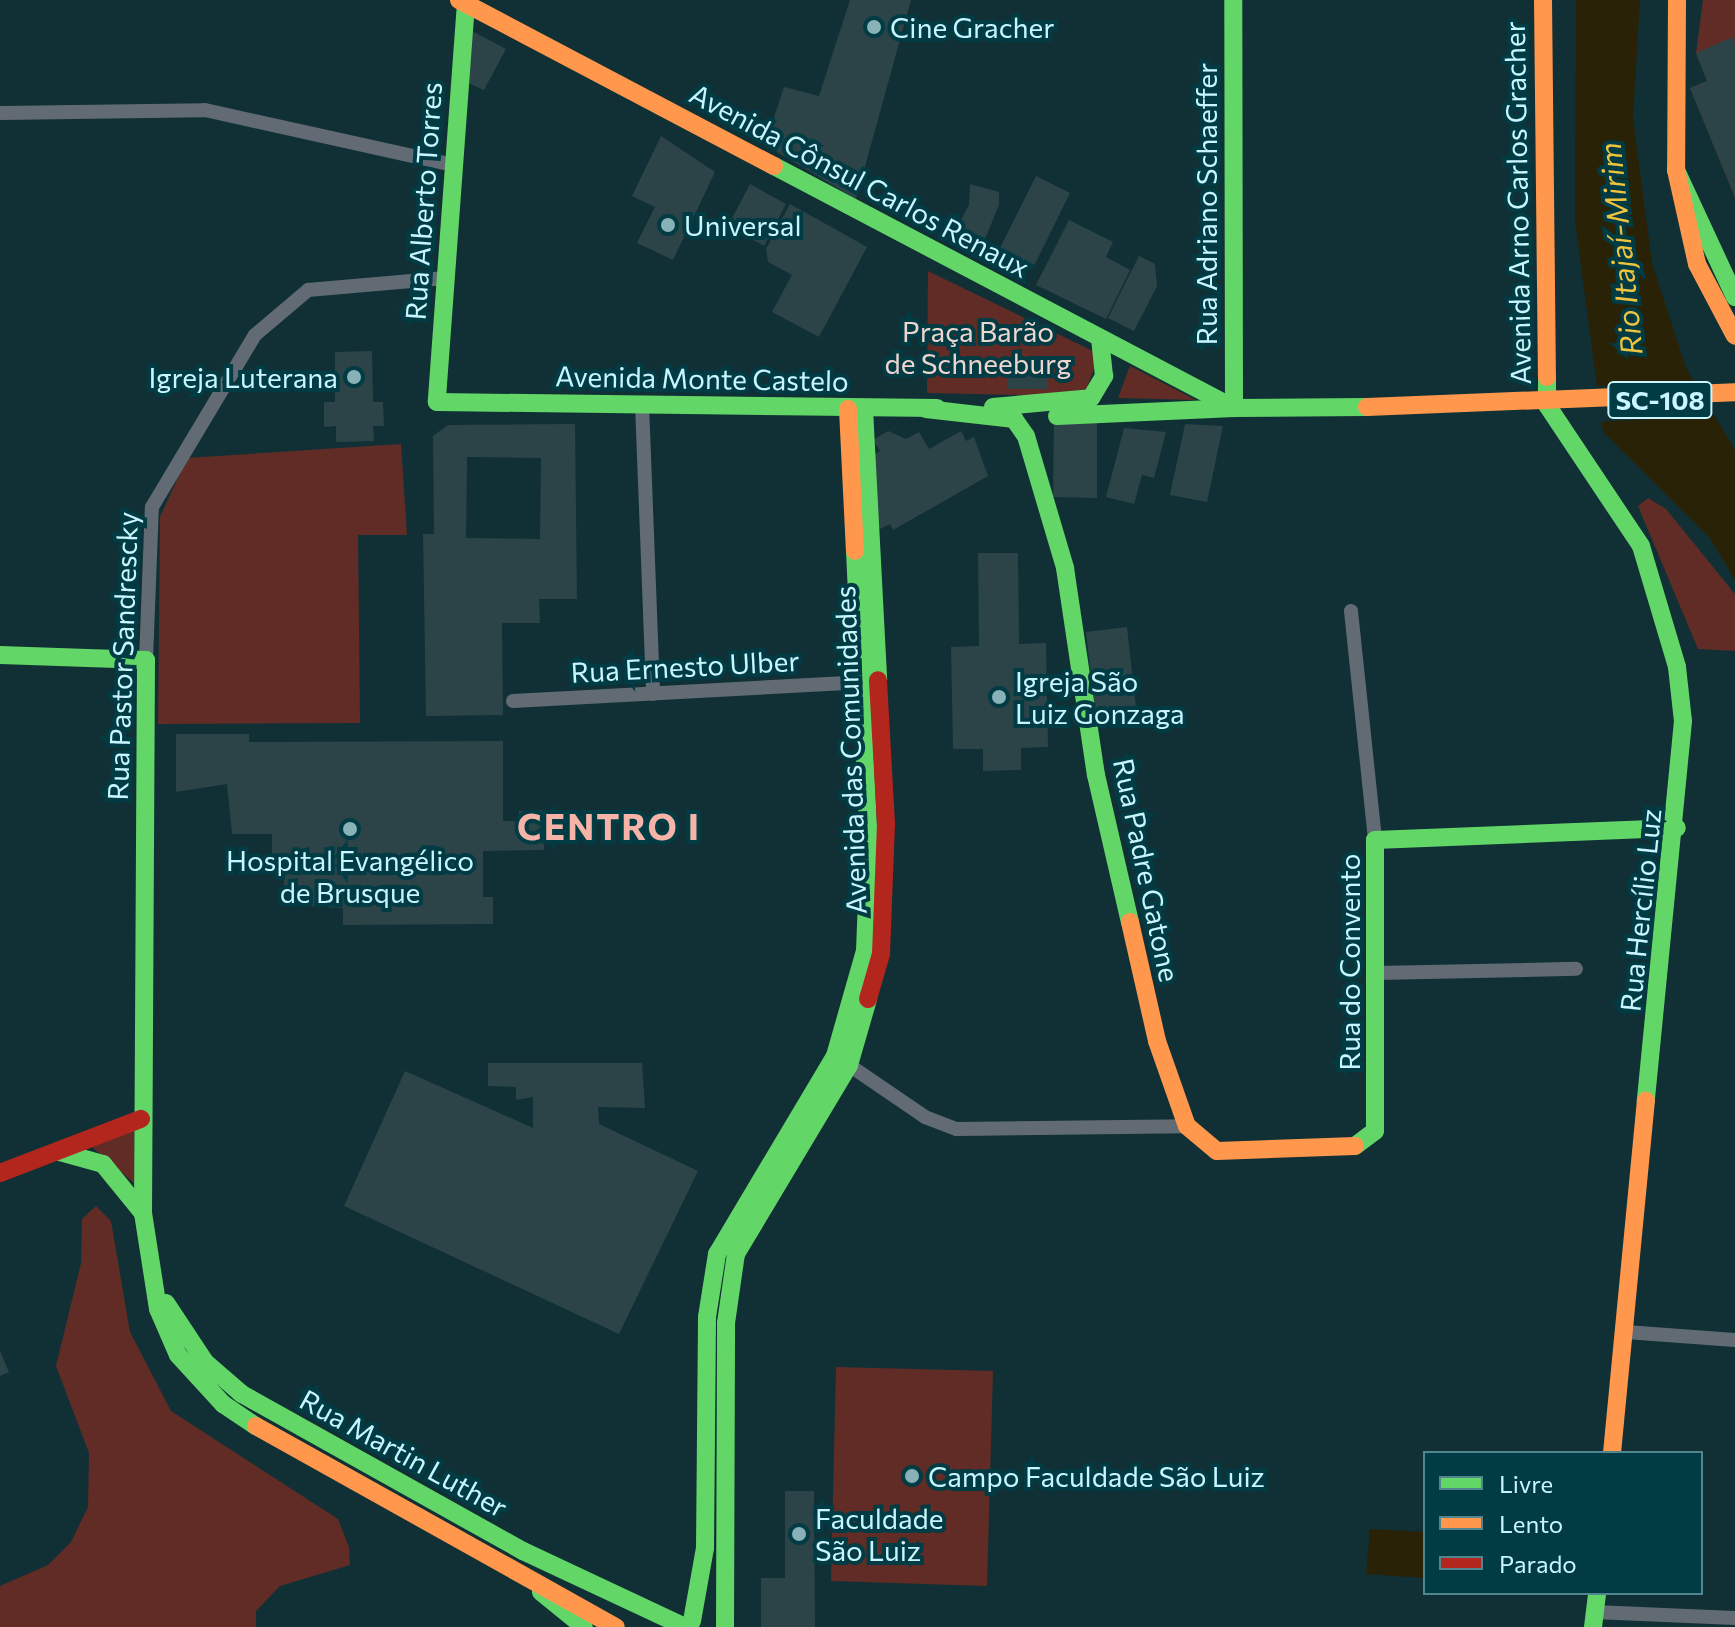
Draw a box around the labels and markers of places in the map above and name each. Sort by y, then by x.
place label: Cine Gracher [890,10,1054,44]
marker: Cine Gracher [865,18,883,36]
place label: Universal [684,208,802,242]
marker: Universal [659,216,677,234]
place label: Igreja Luterana [148,360,338,394]
marker: Igreja Luterana [345,368,363,386]
place label: Igreja São Luiz Gonzaga [1015,664,1185,730]
marker: Igreja São Luiz Gonzaga [990,688,1008,706]
marker: Hospital Evangélico de Brusque [339,818,361,840]
place label: Hospital Evangélico de Brusque [226,843,474,909]
place label: Campo Faculdade São Luiz [928,1459,1265,1493]
marker: Campo Faculdade São Luiz [903,1467,921,1485]
place label: Faculdade São Luiz [815,1501,943,1567]
marker: Faculdade São Luiz [790,1525,808,1543]

